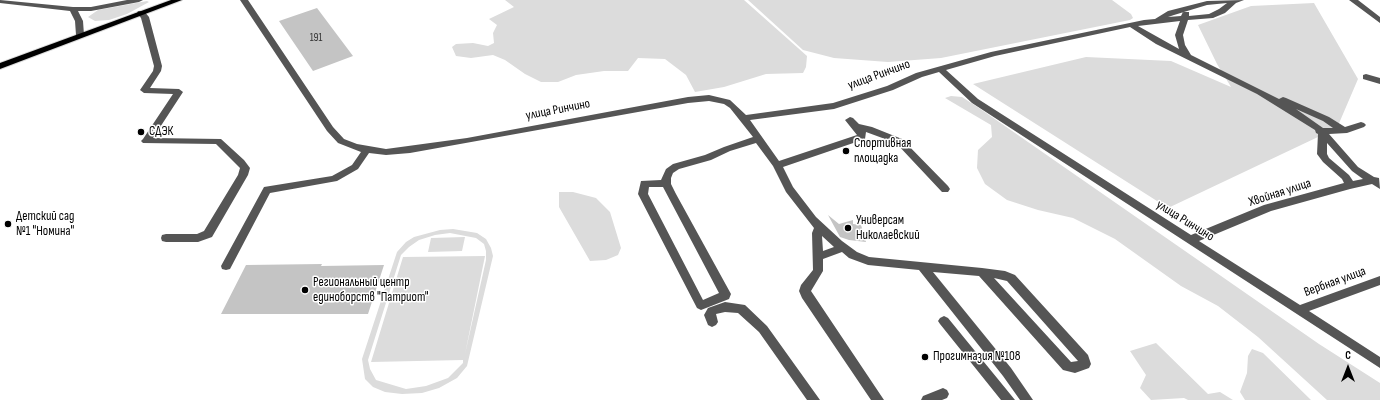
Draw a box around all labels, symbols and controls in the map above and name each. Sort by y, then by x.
house number: 191 [310,31,322,45]
street label: улица Ринчино [846,57,912,93]
street label: улица Ринчино [524,96,592,124]
place label: СДЭК [149,124,173,140]
marker: СДЭК [136,127,146,137]
place label: Спортивная площадка [854,136,911,167]
marker: Спортивная площадка [841,146,851,156]
street label: Хвойная улица [1247,176,1313,210]
street label: улица Ринчино [1153,197,1217,245]
place label: Детский сад №1 "Номина" [16,209,74,240]
place label: Универсам Николаевский [856,213,920,244]
marker: Детский сад №1 "Номина" [3,219,13,229]
marker: Универсам Николаевский [843,223,853,233]
street label: Вербная улица [1302,264,1368,300]
place label: Региональный центр единоборств "Патриот" [313,275,429,306]
marker: Региональный центр единоборств "Патриот" [300,285,310,295]
north arrow [1328,348,1368,388]
place label: Прогимназия №108 [933,349,1020,365]
text: С [1345,349,1351,362]
marker: Прогимназия №108 [920,352,930,362]

